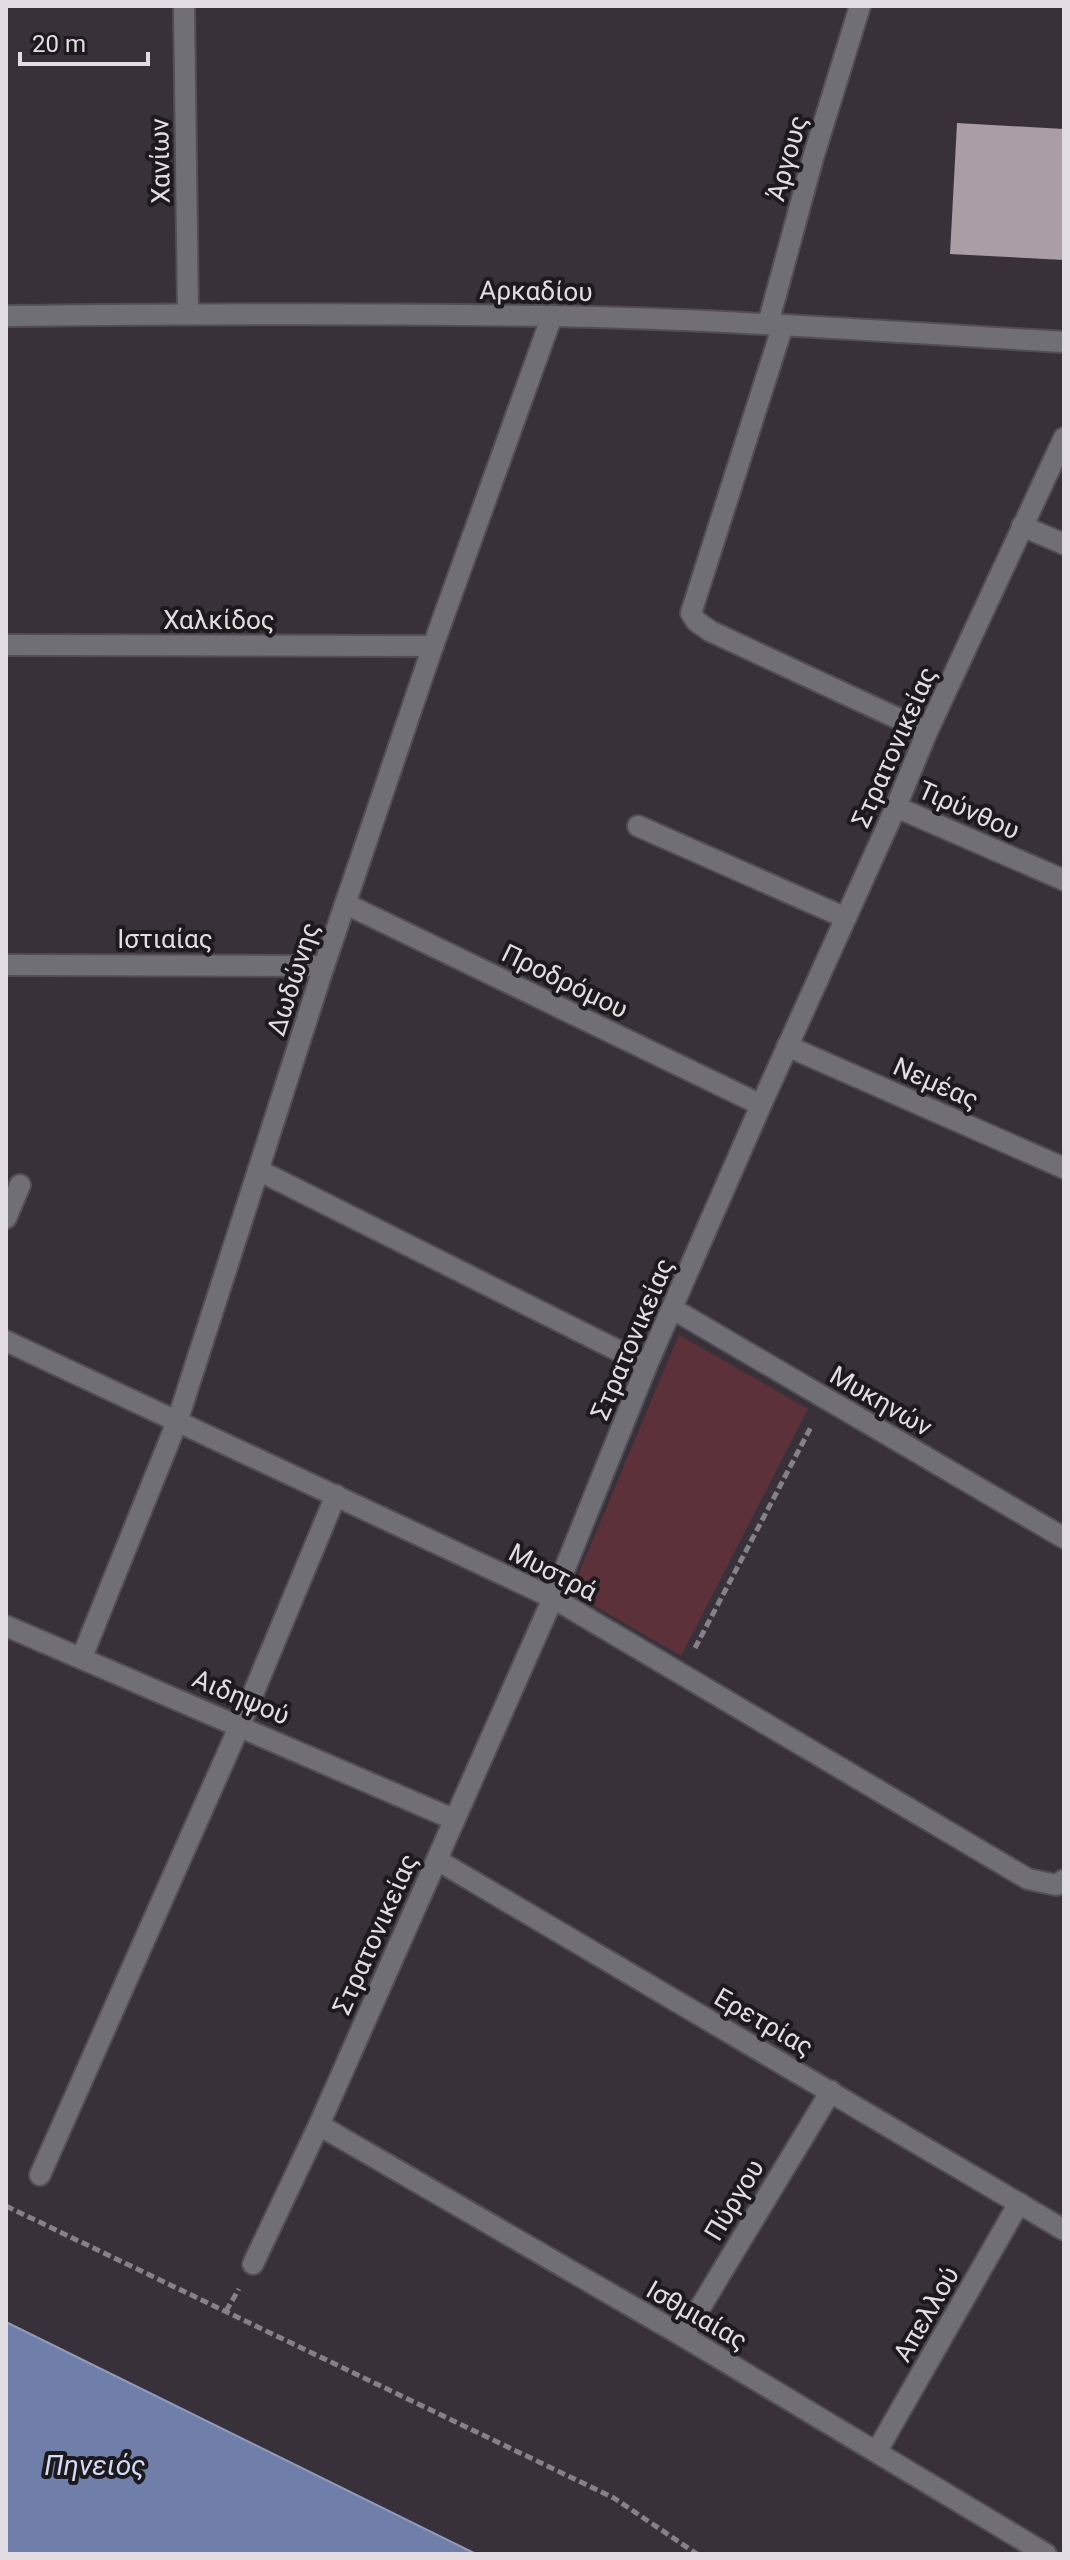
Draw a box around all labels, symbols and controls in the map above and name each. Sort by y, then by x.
scale bar [20,16,148,66]
text: 20 m [32,30,86,58]
street label: Άργους [761,112,813,204]
street label: Χανίων [144,118,176,204]
street label: Αρκαδίου [479,275,593,307]
street label: Χαλκίδος [163,605,275,635]
street label: Στρατονικείας [845,662,943,832]
street label: Τιρύνθου [914,774,1024,846]
street label: Δωδώνης [261,919,325,1039]
street label: Ιστιαίας [117,924,213,954]
street label: Προδρόμου [497,938,633,1024]
street label: Νεμέας [889,1051,983,1115]
street label: Στρατονικείας [585,1254,679,1424]
street label: Μυκηνών [825,1360,938,1442]
street label: Μυστρά [504,1537,602,1607]
street label: Αιδηψού [188,1663,294,1731]
street label: Στρατονικείας [326,1849,424,2019]
street label: Ερετρίας [709,1982,819,2062]
street label: Πύργου [698,2154,770,2246]
street label: Απελλού [887,2261,965,2367]
street label: Ισθμιαίας [641,2274,753,2356]
water label: Πηνειός [44,2449,146,2482]

